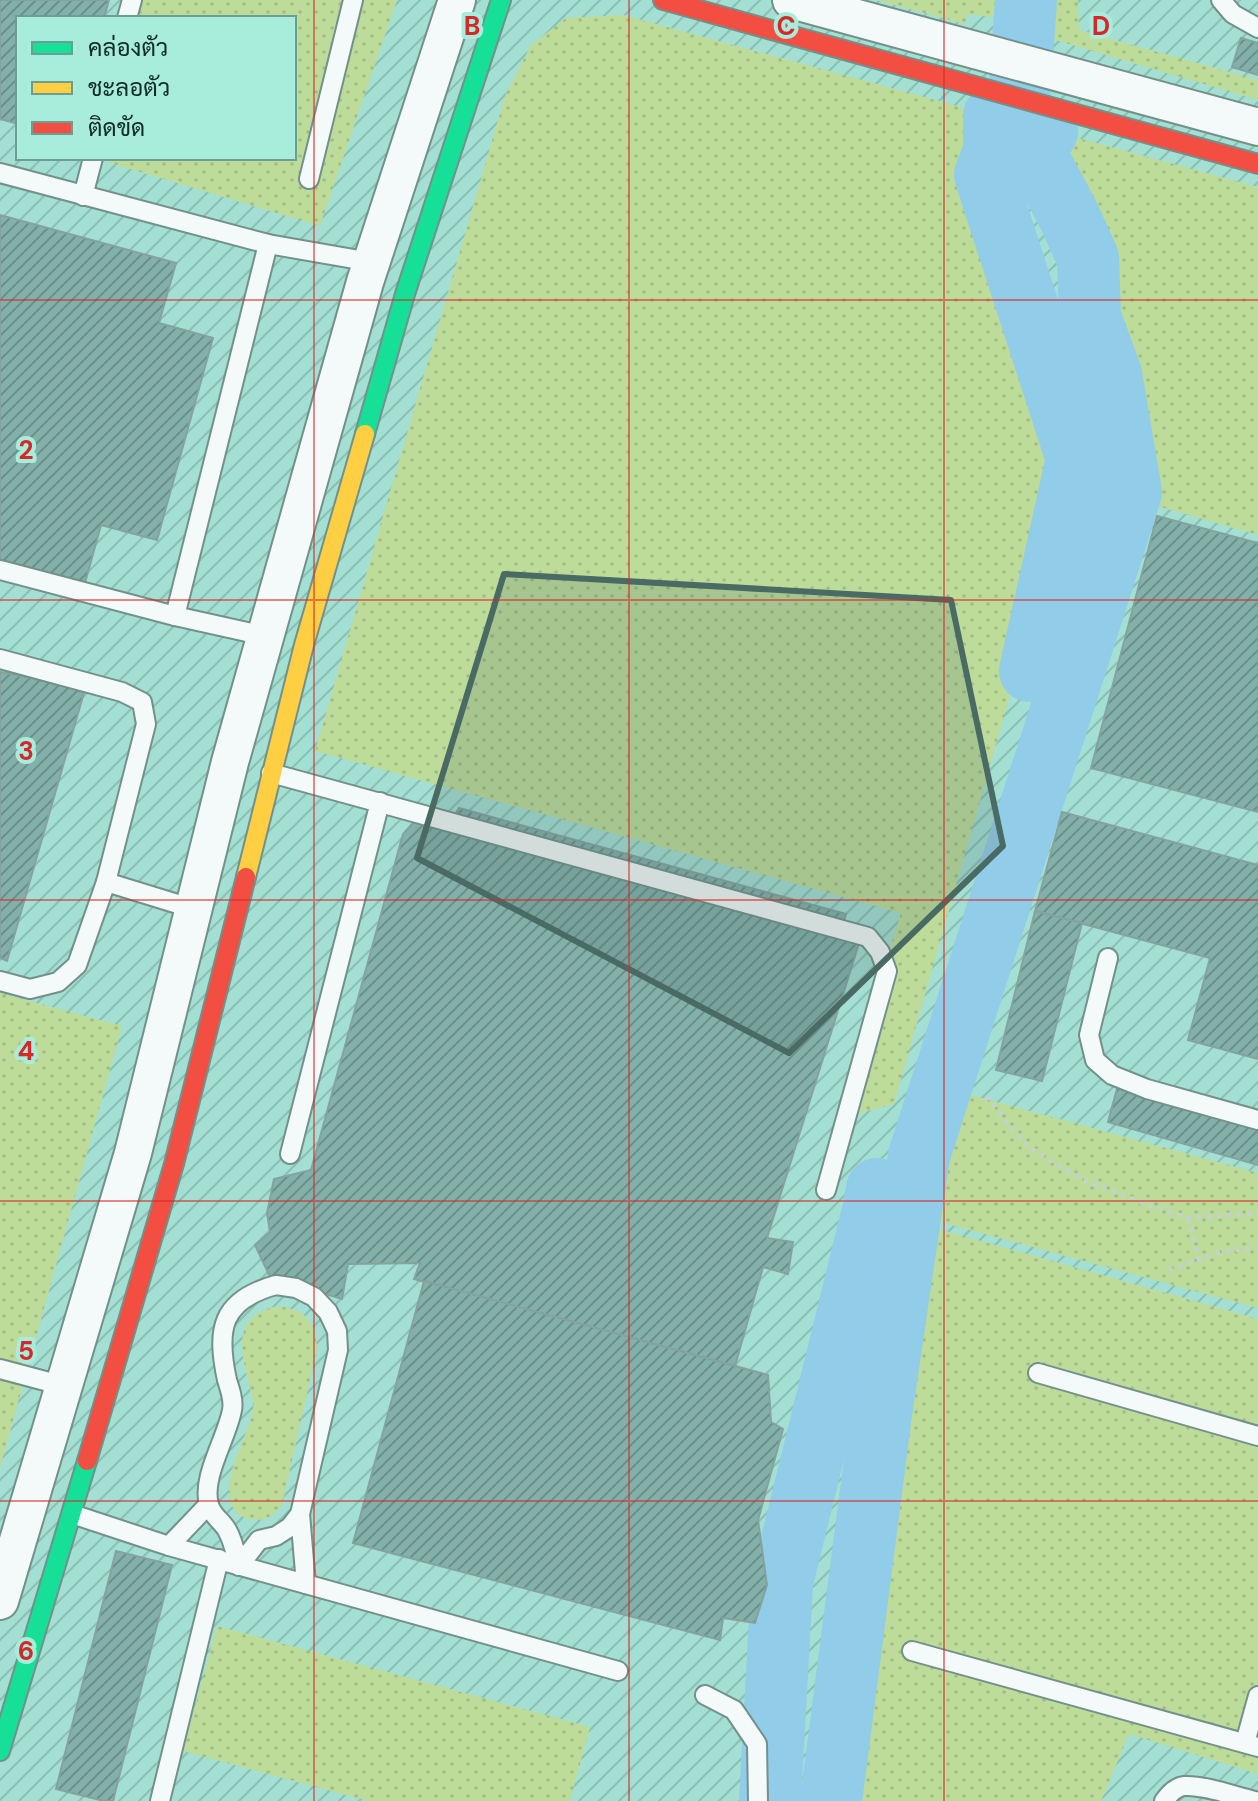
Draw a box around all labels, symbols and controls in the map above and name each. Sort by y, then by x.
text: B [464,9,480,43]
text: C [776,9,796,43]
text: D [1092,9,1110,43]
legend [16,16,296,160]
text: คล่องตัว [88,32,168,63]
text: ชะลอตัว [88,72,170,103]
text: ติดขัด [88,112,145,143]
text: 2 [18,433,34,467]
text: 3 [18,734,34,768]
text: 4 [18,1034,34,1068]
text: 5 [18,1334,34,1368]
text: 6 [18,1634,34,1668]

